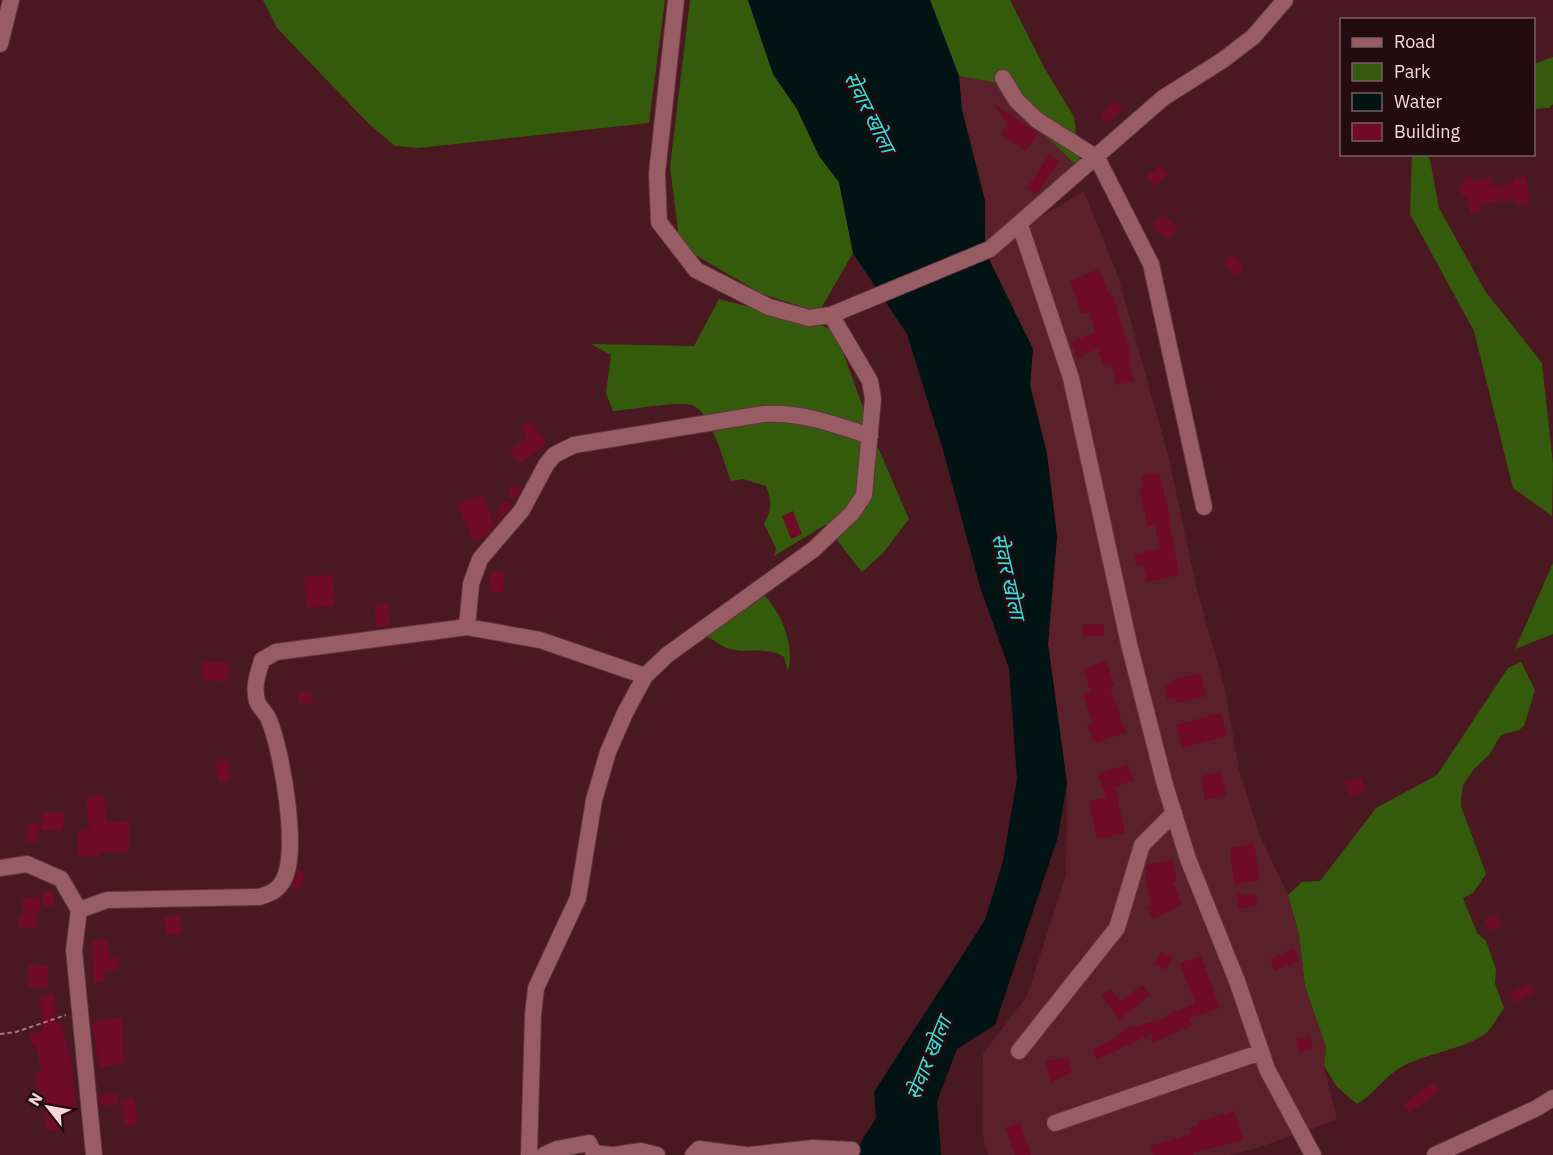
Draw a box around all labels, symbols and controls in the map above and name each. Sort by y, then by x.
legend [1340,18,1535,156]
text: Road [1394,30,1435,53]
text: Park [1394,60,1431,83]
water label: सेवार खोला [838,67,904,160]
text: Water [1394,90,1443,113]
text: Building [1394,120,1461,143]
water label: सेवार खोला [986,530,1033,625]
water label: सेवार खोला [899,1009,959,1104]
north arrow [18,1077,78,1137]
text: N [24,1089,47,1109]

